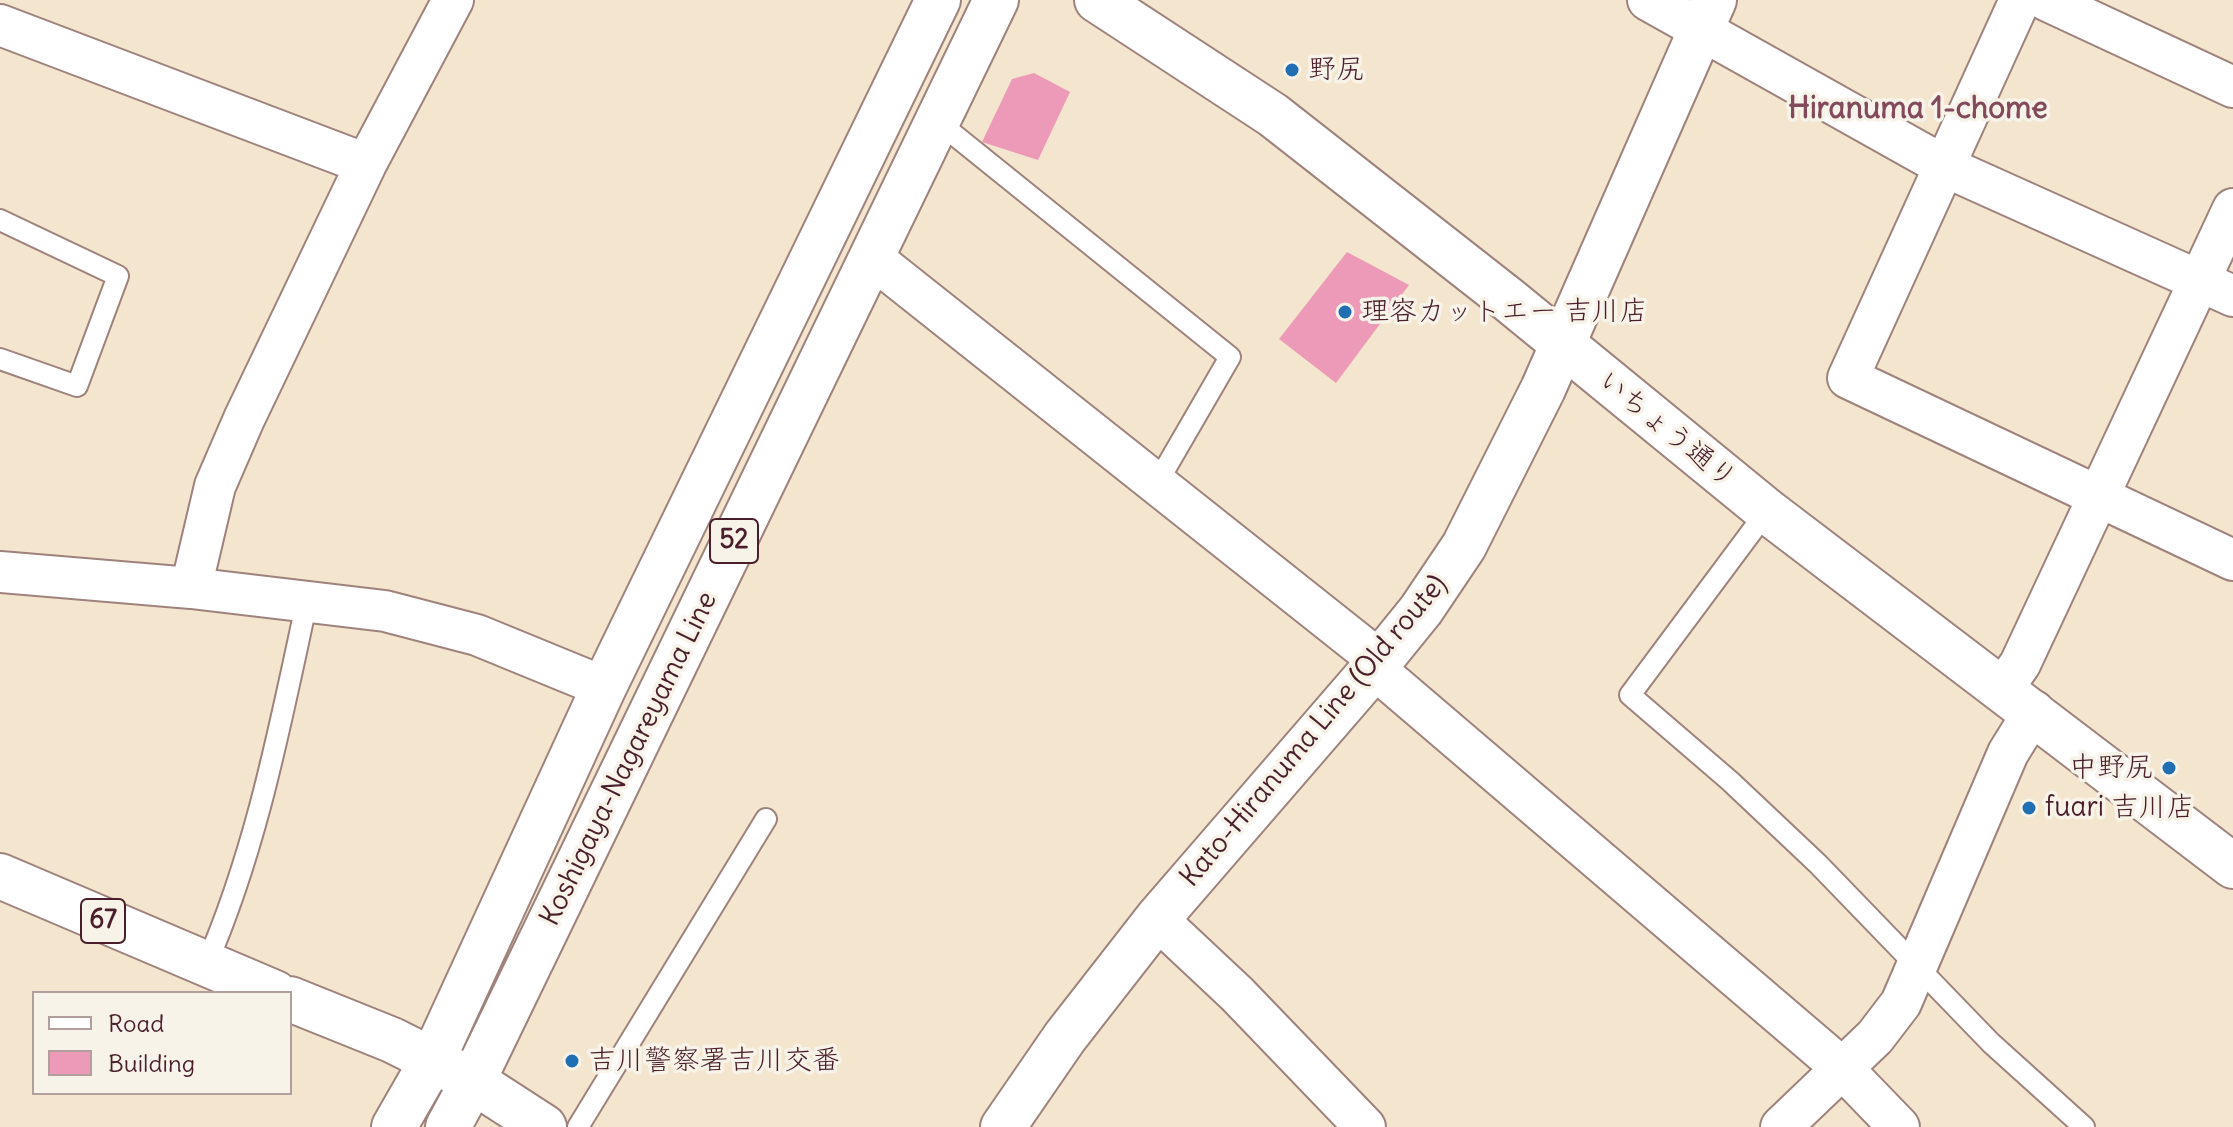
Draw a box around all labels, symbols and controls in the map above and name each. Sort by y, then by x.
place label: 野尻 [1308,53,1364,87]
marker: 野尻 [1283,61,1301,79]
district label: Hiranuma 1-chome [1788,91,2048,127]
place label: 理容カットエー 吉川店 [1361,295,1648,329]
marker: 理容カットエー 吉川店 [1336,303,1354,321]
street label: いちょう通り [1591,364,1743,496]
road number: 52 [710,519,758,563]
street label: Kato-Hiranuma Line (Old route) [1174,568,1454,894]
street label: Koshigaya-Nagareyama Line [533,587,725,931]
place label: 中野尻 [2069,751,2153,785]
marker: 中野尻 [2160,759,2178,777]
place label: fuari 吉川店 [2045,791,2195,825]
marker: fuari 吉川店 [2020,799,2038,817]
road number: 67 [81,899,125,943]
legend [32,991,292,1095]
text: Road [108,1008,164,1038]
place label: 吉川警察署吉川交番 [588,1044,840,1078]
text: Building [108,1048,195,1078]
marker: 吉川警察署吉川交番 [563,1052,581,1070]

